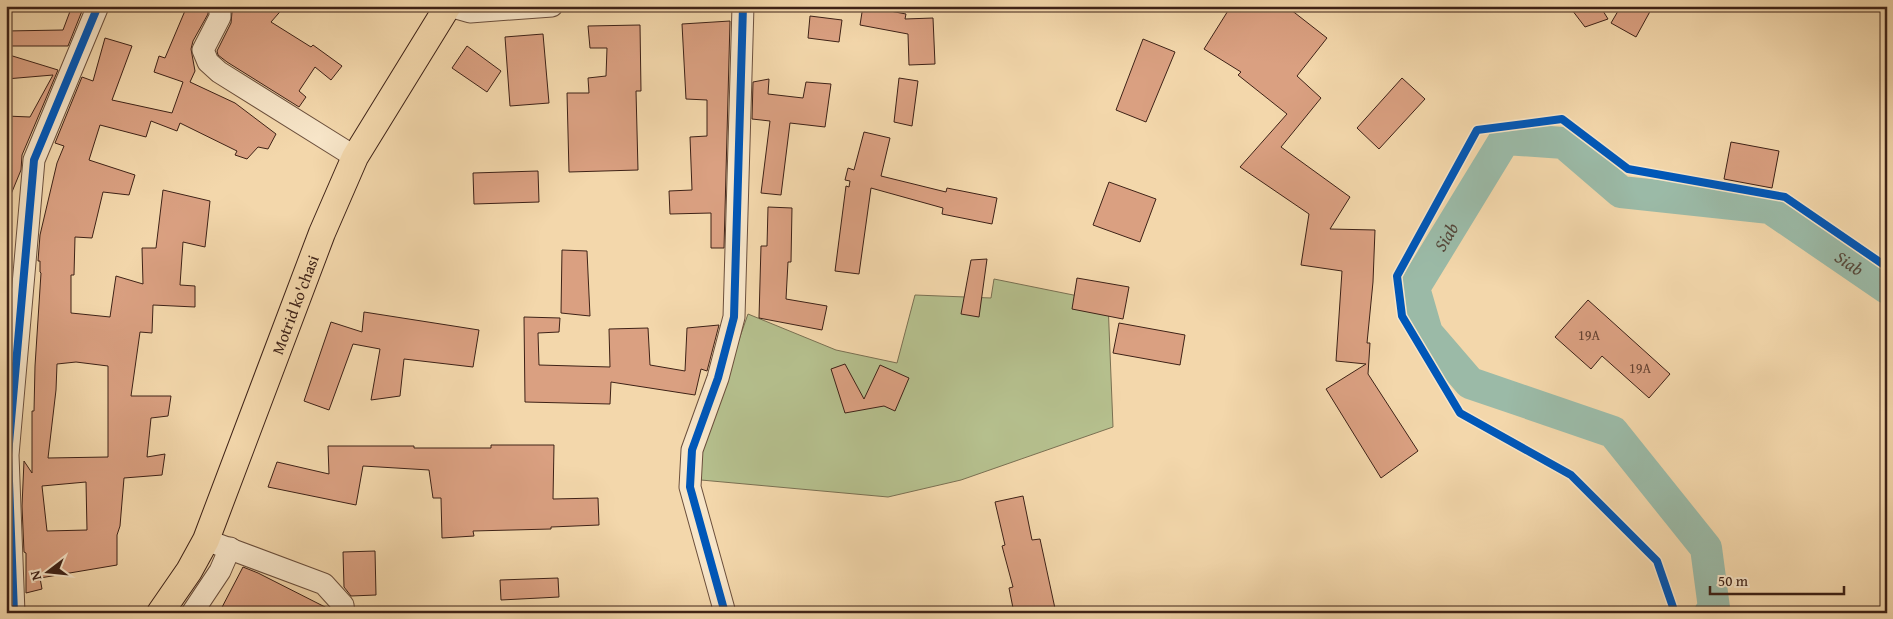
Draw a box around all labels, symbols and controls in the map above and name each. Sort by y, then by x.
water label: Siab [1426,216,1465,256]
water label: Siab [1830,243,1870,282]
street label: Motrid ko'chasi [265,251,325,358]
house number: 19A [1578,325,1600,345]
house number: 19A [1629,358,1651,378]
north arrow [22,546,72,596]
scale bar [1710,564,1844,596]
text: N [24,568,46,583]
text: 50 m [1718,570,1749,591]

